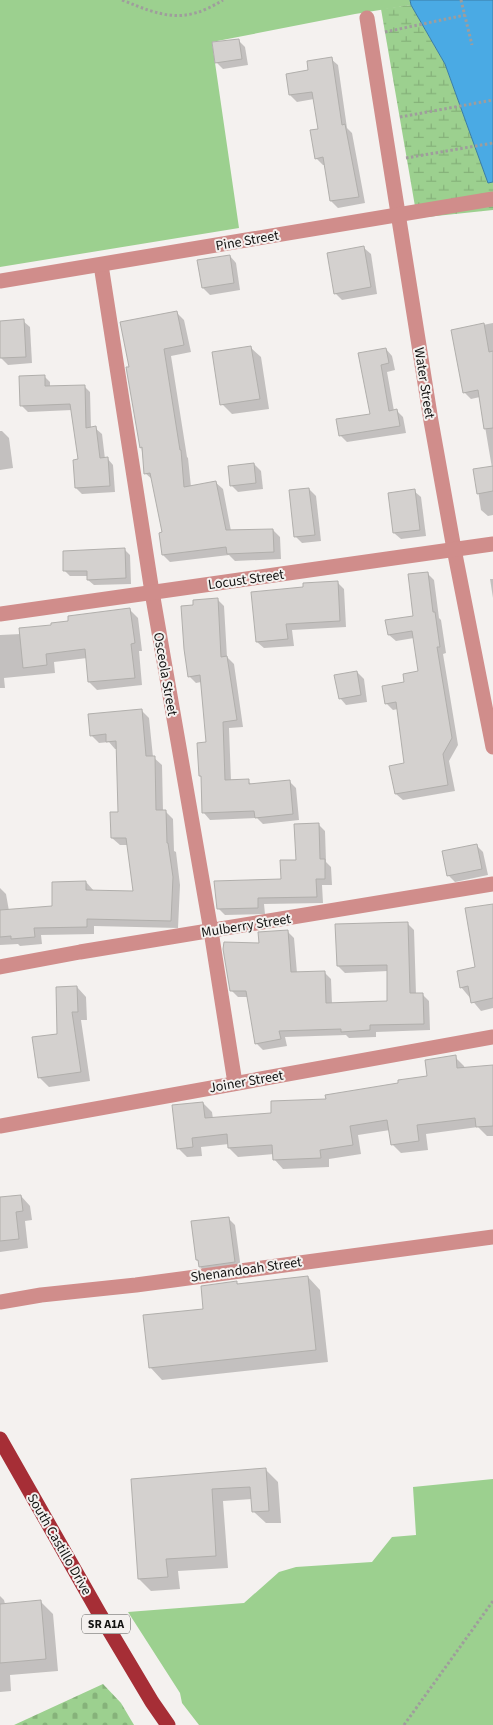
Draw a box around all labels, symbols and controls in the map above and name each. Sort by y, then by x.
street label: Pine Street [214,226,281,256]
street label: Water Street [409,346,440,420]
street label: Locust Street [207,565,286,595]
street label: Osceola Street [148,631,182,718]
street label: Mulberry Street [200,909,293,943]
street label: Joiner Street [207,1066,285,1098]
street label: Shenandoah Street [189,1252,303,1288]
street label: South Castillo Drive [22,1490,96,1599]
road number: SR A1A [82,1615,130,1634]

